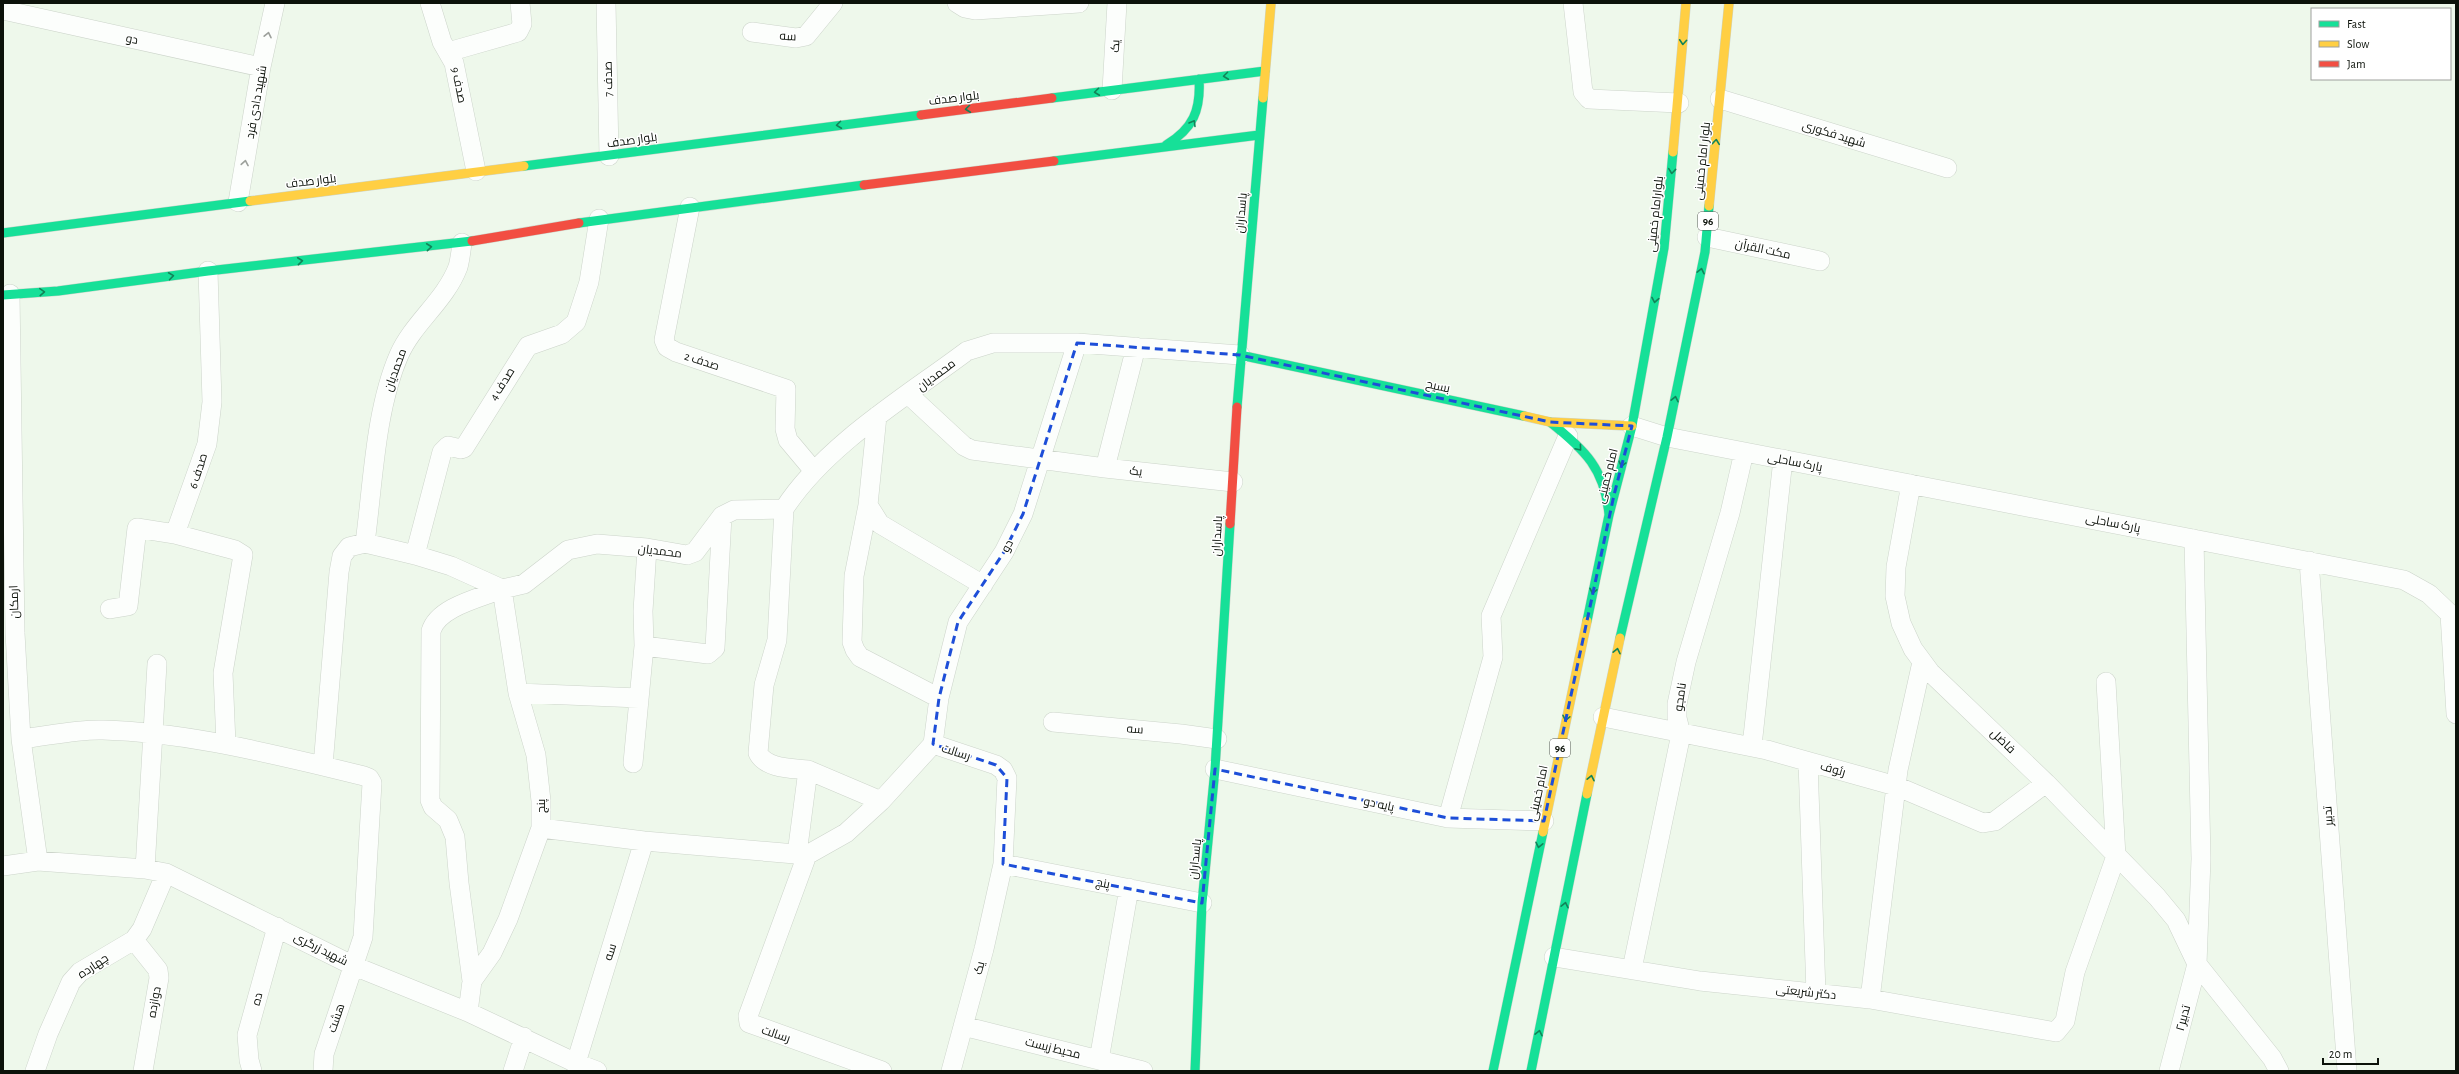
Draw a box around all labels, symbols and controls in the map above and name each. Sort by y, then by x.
legend [2311,8,2451,80]
text: Fast [2347,18,2366,30]
street label: سه [779,30,797,42]
street label: دو [125,32,139,47]
one-way arrow [264,32,272,38]
street label: یک [1109,38,1122,53]
text: Slow [2347,38,2369,50]
one-way arrow [1679,39,1688,45]
text: Jam [2347,58,2366,70]
street label: صدف 7 [602,61,614,97]
street label: شهید دادی فرد [244,64,269,140]
street label: صدف 9 [449,66,469,104]
one-way arrow [1223,71,1229,80]
one-way arrow [1094,87,1100,96]
street label: بلوار صدف [928,89,980,108]
one-way arrow [965,104,971,113]
street label: شهید فکوری [1800,119,1867,150]
one-way arrow [836,120,843,129]
one-way arrow [1188,120,1195,127]
street label: بلوار امام خمینی [1692,121,1714,201]
street label: بلوار صدف [606,131,658,150]
one-way arrow [1711,139,1720,145]
one-way arrow [240,160,249,166]
one-way arrow [1668,168,1677,174]
street label: بلوار صدف [285,172,337,191]
street label: بلوارامام خمینی [1645,175,1667,253]
street label: پاسداران [1233,191,1252,234]
road number: 96 [1698,212,1718,230]
street label: مکت القرآن [1734,236,1792,262]
one-way arrow [426,242,432,251]
one-way arrow [297,257,303,266]
one-way arrow [1697,268,1705,274]
one-way arrow [168,272,174,281]
one-way arrow [39,288,45,297]
one-way arrow [1651,297,1660,303]
street label: محمدیان [382,347,409,393]
street label: صدف 2 [683,350,721,372]
street label: محمدیان [915,357,958,394]
street label: صدف 4 [487,365,517,403]
street label: بسیح [1424,378,1451,396]
one-way arrow [1670,395,1678,402]
one-way arrow [1575,443,1582,450]
street label: امام خمینی [1594,447,1622,505]
street label: پارک ساحلی [1766,451,1824,476]
street label: صدف 6 [187,452,209,490]
one-way arrow [1618,460,1627,467]
street label: یک [1129,464,1144,479]
street label: پارک ساحلی [2084,512,2142,537]
street label: پاسداران [1210,515,1227,557]
street label: دو [999,538,1016,555]
street label: محمدیان [637,542,683,561]
street label: ارمکان [7,585,22,619]
one-way arrow [1590,588,1598,594]
one-way arrow [1613,648,1621,654]
street label: نامجو [1672,682,1689,712]
one-way arrow [1563,715,1571,721]
street label: سه [1126,722,1144,736]
street label: فاضل [1988,727,2018,756]
road number: 96 [1550,739,1570,757]
street label: رسالت [940,742,972,763]
street label: رئوف [1819,760,1847,779]
street label: امام خمینی [1526,764,1552,822]
one-way arrow [1586,775,1594,781]
street label: پایه دو [1362,795,1396,816]
street label: پنج [535,798,550,813]
street label: تدبیر [2321,805,2336,827]
street label: پاسداران [1187,837,1206,880]
one-way arrow [1536,842,1544,848]
street label: پنج [1094,876,1112,893]
one-way arrow [1560,902,1568,909]
street label: شهید زرگری [292,930,350,969]
street label: سه [602,942,618,962]
street label: چهارده [76,951,112,983]
street label: یک [972,959,988,976]
street label: دکتر شریعتی [1775,983,1837,1002]
street label: دوازده [145,985,164,1019]
street label: ده [250,991,265,1007]
street label: هشت [325,1002,347,1034]
street label: تدبیر۲ [2174,1003,2193,1033]
street label: رسالت [760,1023,792,1045]
one-way arrow [1534,1030,1542,1036]
street label: محیط زیست [1024,1035,1082,1062]
scale bar [2323,1040,2378,1066]
text: 20 m [2329,1048,2352,1060]

